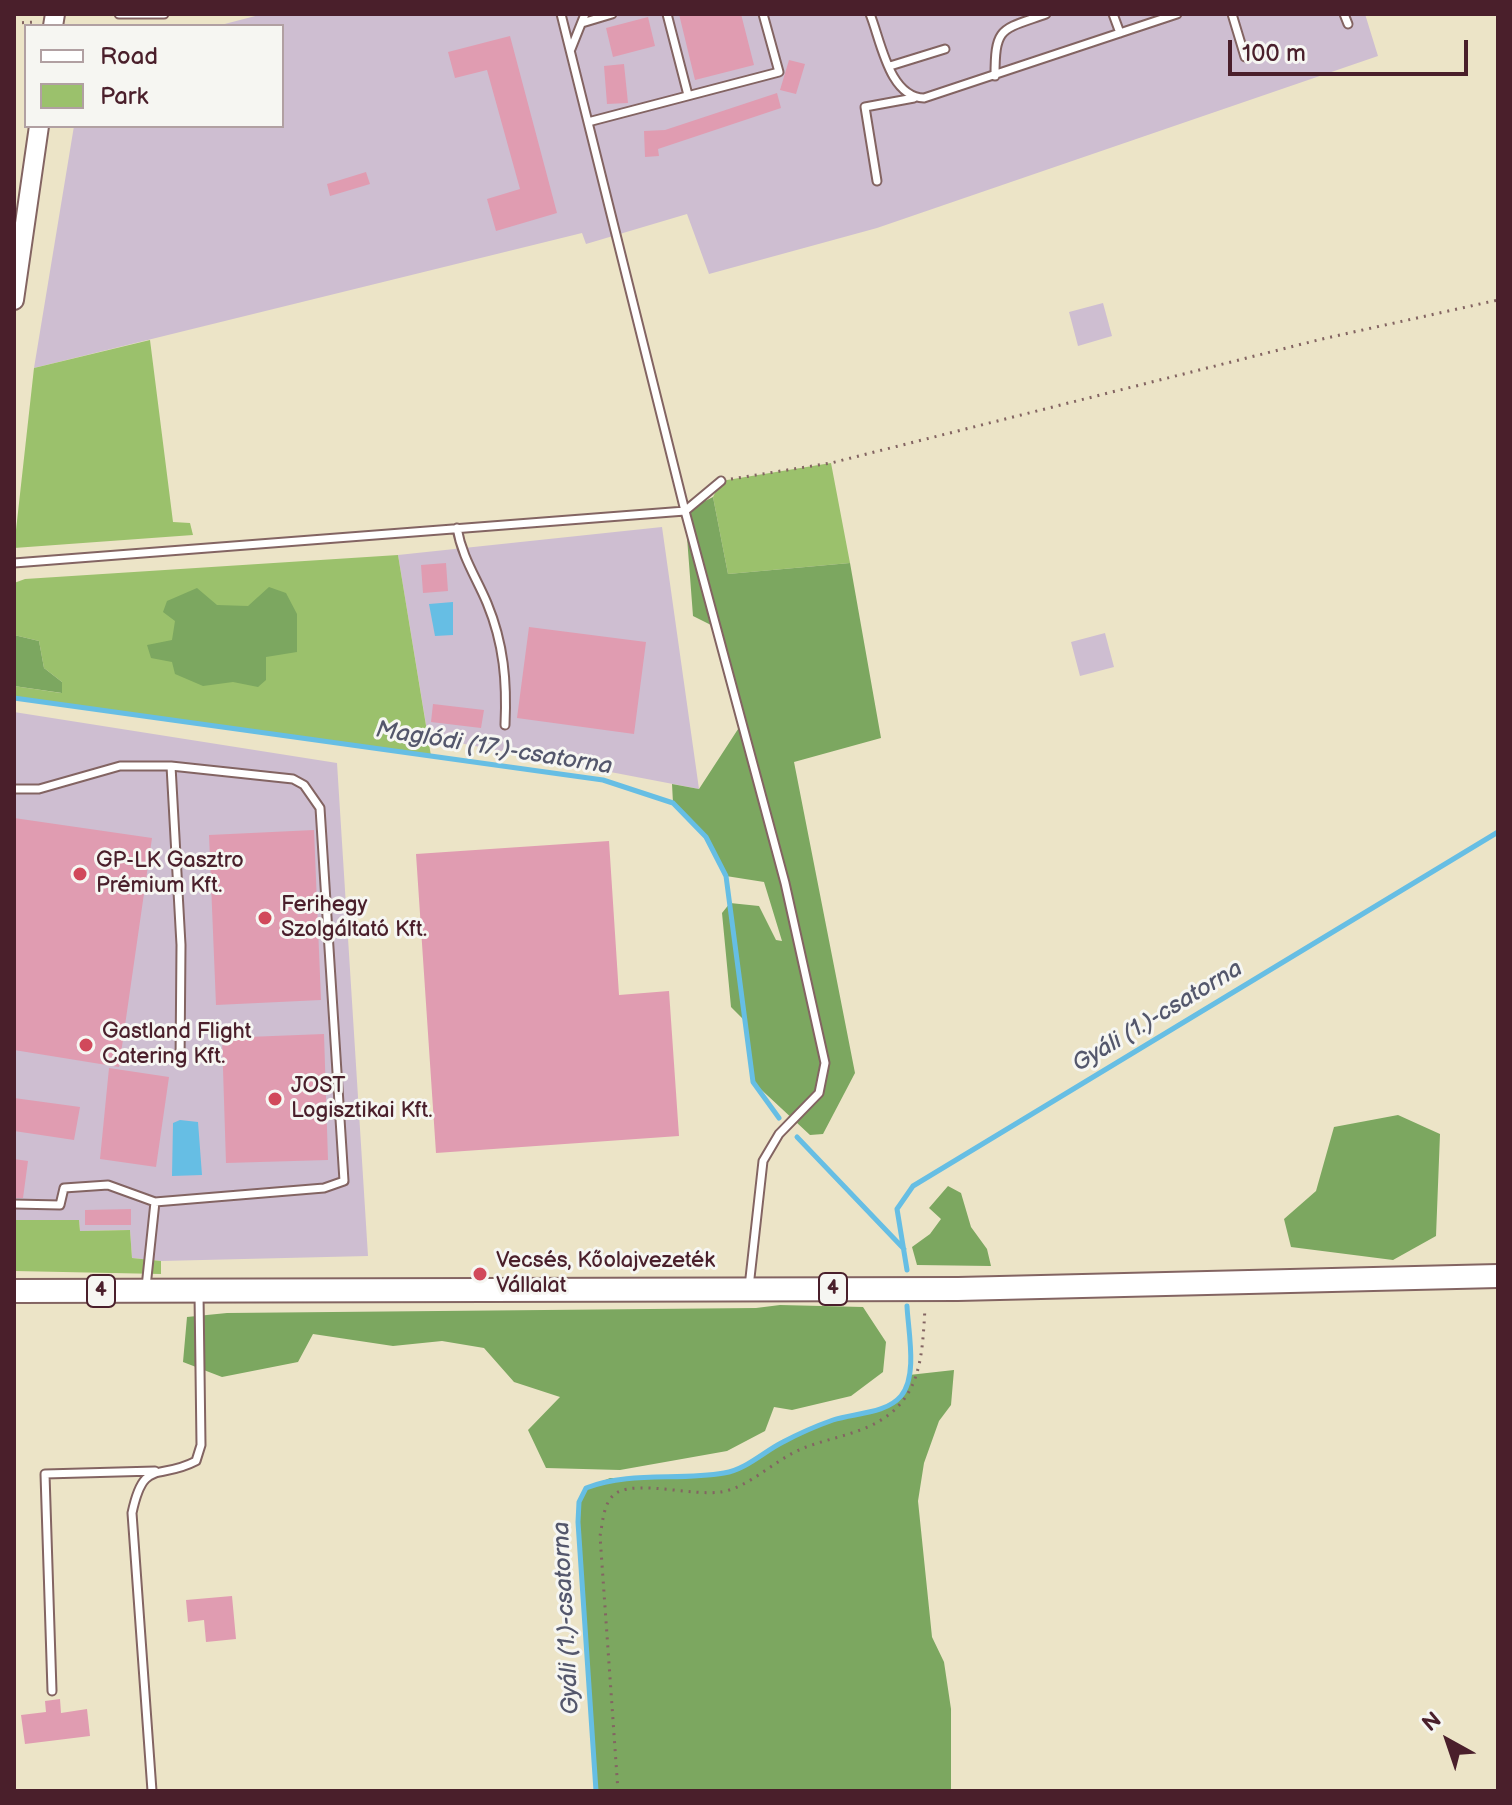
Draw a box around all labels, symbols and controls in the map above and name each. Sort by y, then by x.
legend [24,24,284,128]
scale bar [1232,24,1472,74]
text: 100 m [1242,39,1306,68]
text: Road [100,42,158,71]
text: Park [100,82,148,111]
water label: Maglódi (17.)-csatorna [374,716,614,782]
place label: GP-LK Gasztro Prémium Kft. [96,848,244,900]
marker: GP-LK Gasztro Prémium Kft. [71,865,89,883]
place label: Ferihegy Szolgáltató Kft. [281,892,427,944]
marker: Ferihegy Szolgáltató Kft. [256,909,274,927]
water label: Gyáli (1.)-csatorna [1068,955,1248,1079]
place label: Gastland Flight Catering Kft. [102,1019,252,1070]
marker: Gastland Flight Catering Kft. [77,1036,95,1054]
place label: JOST Logisztikai Kft. [291,1073,433,1124]
marker: JOST Logisztikai Kft. [266,1090,284,1108]
place label: Vecsés, Kőolajvezeték Vállalat [496,1248,715,1300]
marker: Vecsés, Kőolajvezeték Vállalat [471,1265,489,1283]
road number: 4 [819,1273,847,1305]
road number: 4 [87,1275,115,1307]
water label: Gyáli (1.)-csatorna [548,1521,586,1715]
north arrow [1408,1701,1488,1781]
text: N [1417,1707,1447,1738]

